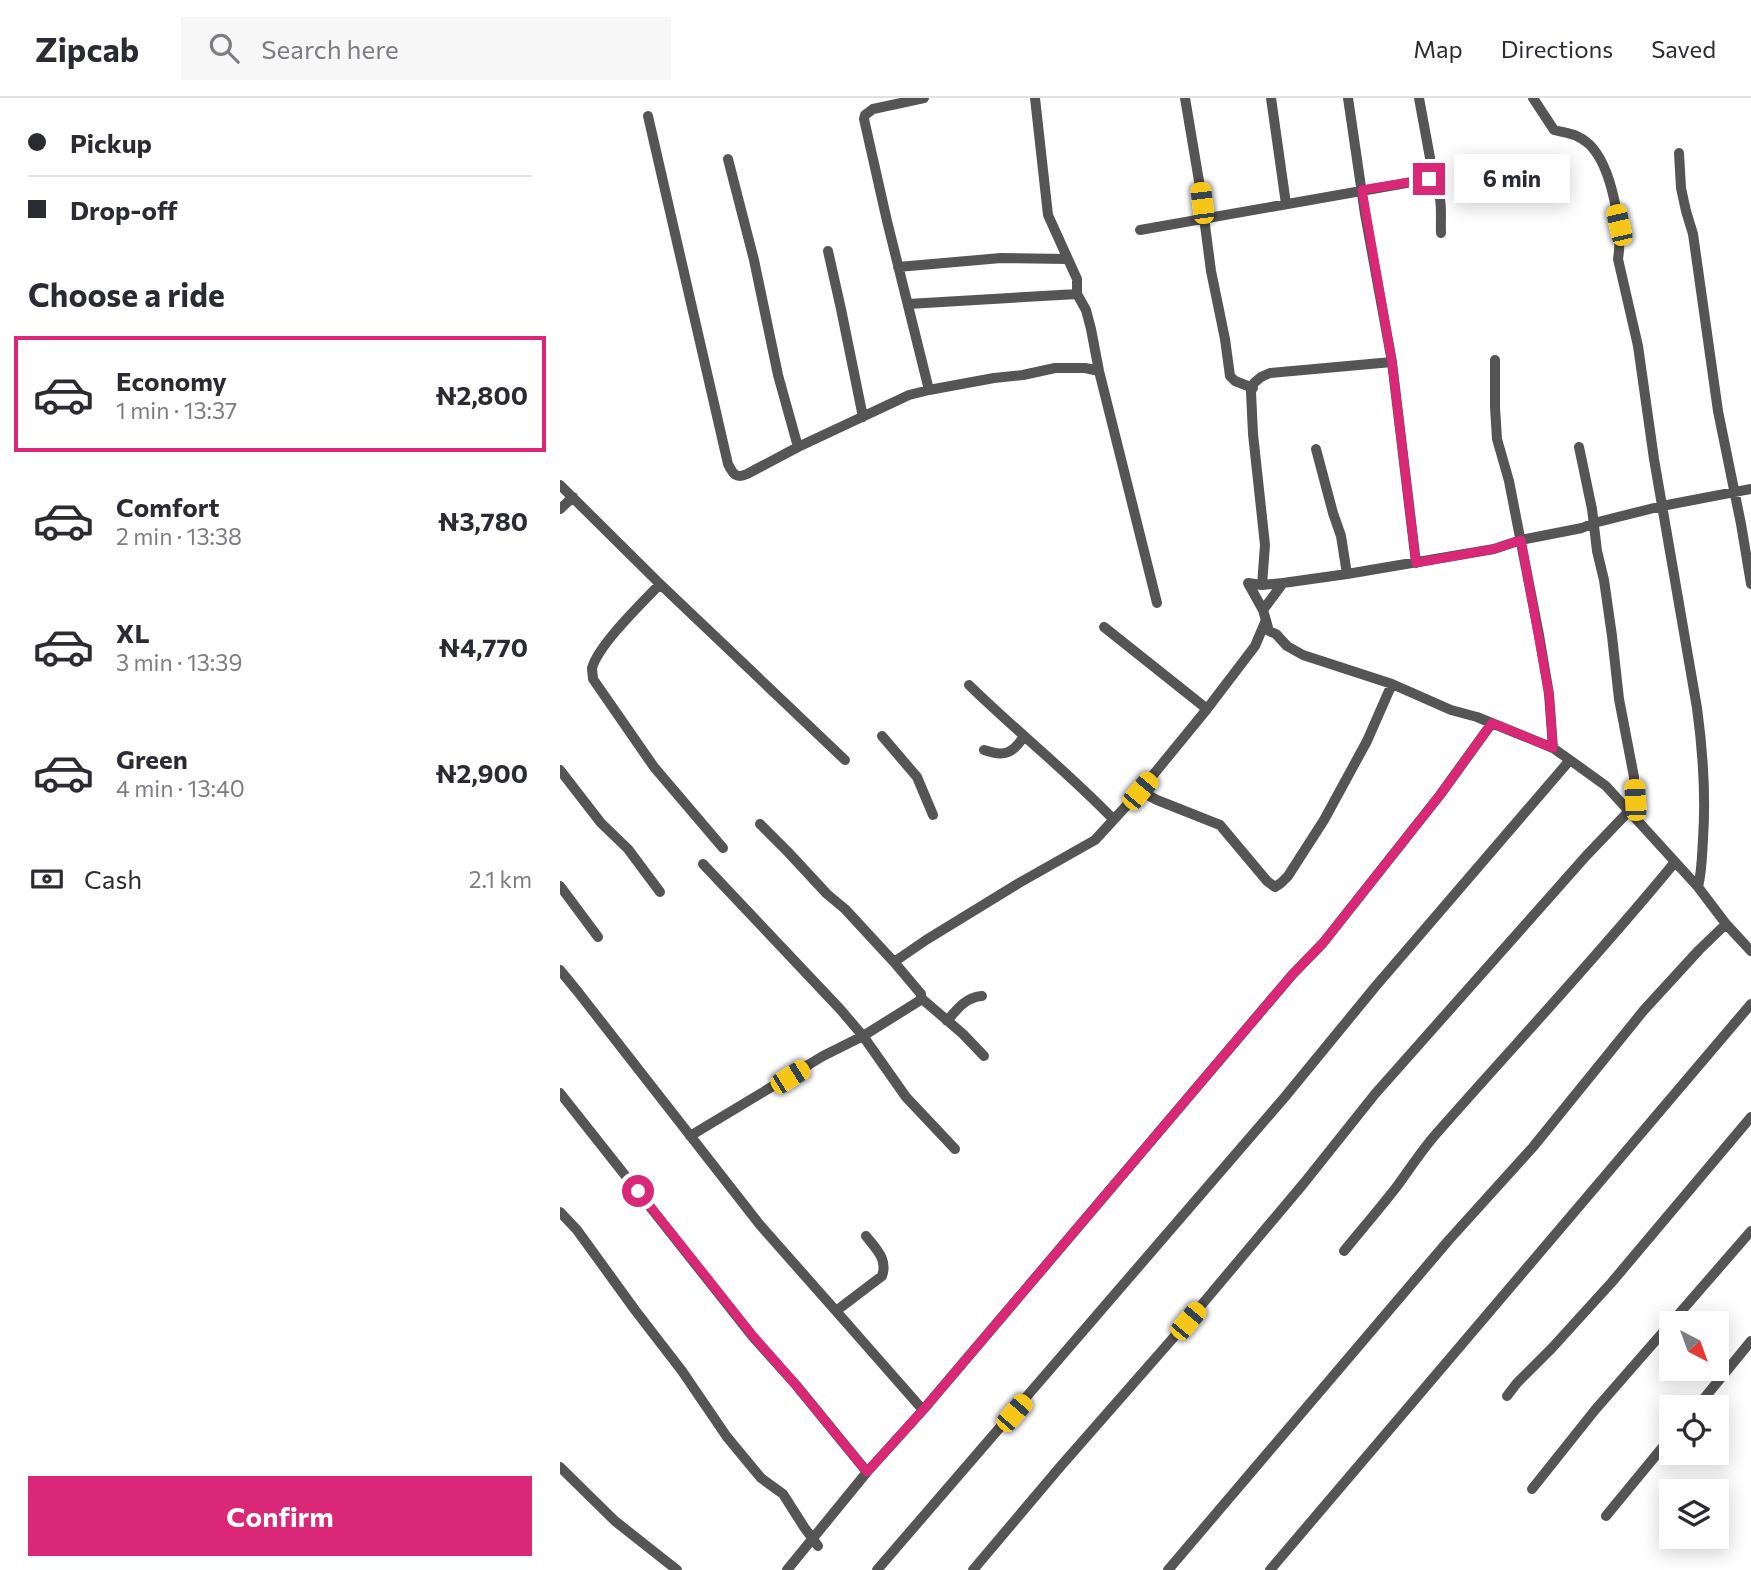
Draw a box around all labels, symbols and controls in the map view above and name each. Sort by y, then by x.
search box [181,17,671,80]
text: Zipcab [35,28,139,69]
icon: search [205,29,243,67]
text: Search here [261,33,399,64]
text: Map [1413,34,1463,63]
text: Directions [1501,34,1613,63]
text: Saved [1651,34,1716,63]
text: Pickup [70,127,152,158]
callout: 6 min [1454,154,1569,204]
route end [1413,163,1445,195]
text: 6 min [1483,164,1541,192]
car [1190,181,1215,225]
text: Drop-off [70,194,177,225]
car [1605,202,1634,248]
text: Choose a ride [28,274,225,314]
icon: car [32,363,95,426]
text: Economy [116,365,227,396]
text: ₦2,800 [435,379,528,410]
text: 1 min · 13:37 [116,396,237,424]
icon: car [32,489,95,552]
text: Comfort [116,491,219,522]
text: ₦3,780 [438,505,528,536]
text: 2 min · 13:38 [116,522,242,550]
icon: car [32,615,95,678]
text: XL [116,617,150,648]
text: ₦4,770 [439,631,528,662]
text: 3 min · 13:39 [116,648,242,676]
icon: car [32,741,95,804]
text: Green [116,743,188,774]
text: ₦2,900 [436,757,528,788]
car [1119,768,1162,814]
text: 4 min · 13:40 [116,774,245,802]
car [1624,778,1647,822]
icon: cash [28,860,66,898]
text: Cash [84,863,142,894]
text: 2.1 km [469,865,532,893]
car [767,1057,814,1097]
route start [622,1175,654,1207]
car [1167,1298,1210,1344]
north arrow [1659,1311,1729,1381]
map controls [1659,1311,1729,1549]
car [993,1390,1036,1436]
button: locate [1659,1395,1729,1465]
button: Confirm [28,1476,532,1556]
button: layers [1659,1479,1729,1549]

